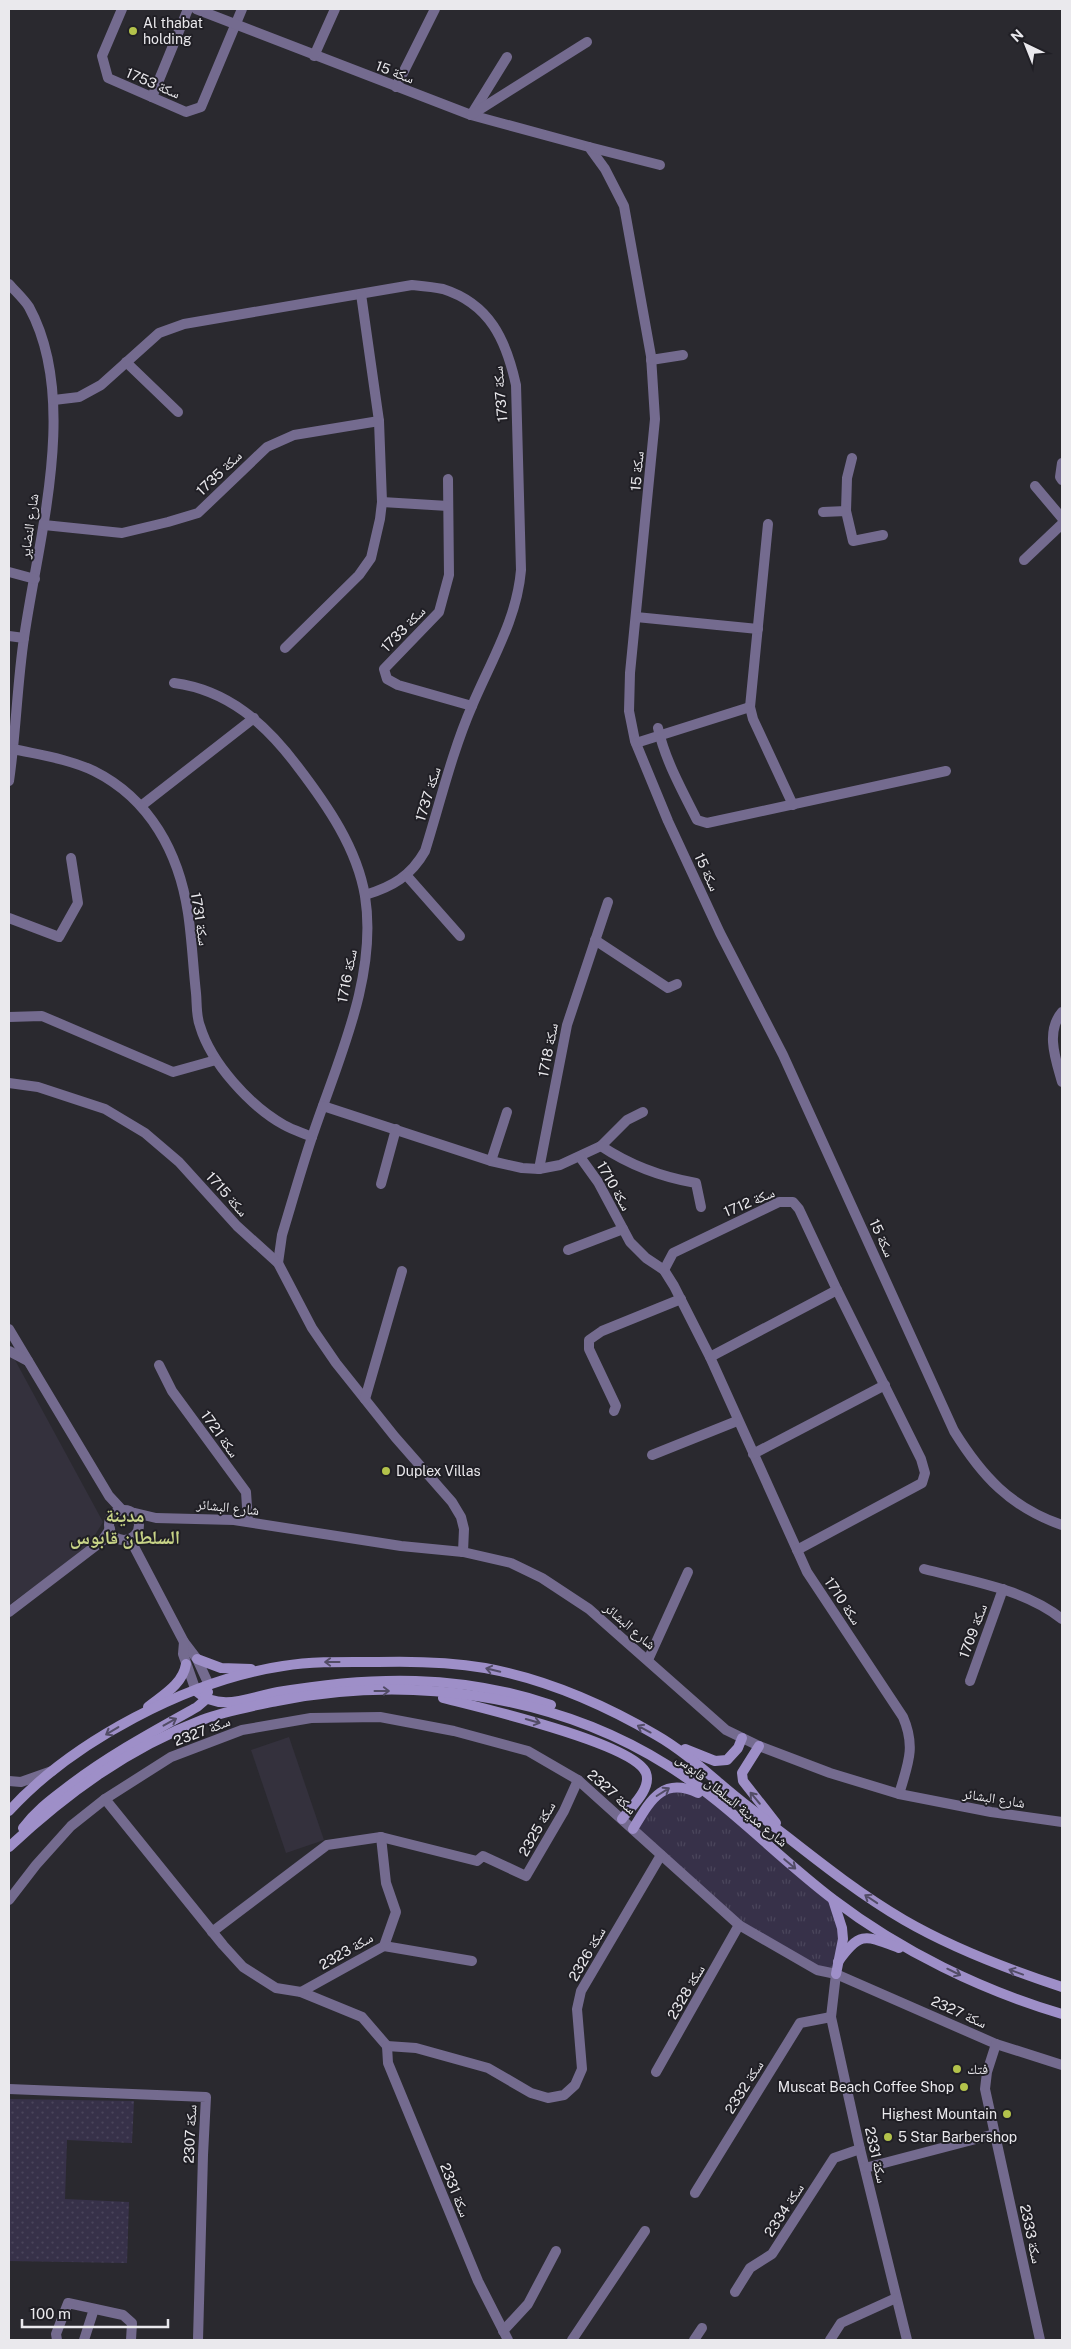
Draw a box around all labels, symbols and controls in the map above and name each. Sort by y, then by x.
place label: Al thabat holding [143,15,203,47]
north arrow [1001,20,1051,70]
marker: Al thabat holding [127,25,139,37]
text: N [1008,26,1027,45]
street label: سكة 15 [373,57,417,87]
street label: سكة 1753 [124,64,182,102]
street label: سكة 1737 [490,365,510,423]
street label: سكة 1735 [193,447,245,499]
street label: سكة 15 [627,450,647,492]
street label: شارع النضاير [16,493,43,561]
street label: سكة 1733 [378,603,428,655]
street label: سكة 1737 [412,765,444,823]
street label: سكة 15 [691,850,723,894]
street label: سكة 1731 [188,891,212,947]
street label: سكة 1716 [334,948,360,1004]
street label: سكة 1718 [535,1022,561,1078]
street label: سكة 1710 [594,1159,634,1213]
street label: سكة 1715 [203,1168,251,1220]
street label: سكة 1712 [721,1184,777,1220]
street label: سكة 15 [866,1216,898,1260]
street label: سكة 1721 [198,1408,242,1460]
place label: Duplex Villas [396,1463,481,1479]
marker: Duplex Villas [380,1465,392,1477]
street label: شارع البشائر [195,1496,260,1520]
district label: مدينة السلطان قابوس [70,1504,180,1549]
street label: سكة 1710 [821,1574,865,1628]
street label: شارع البشائر [599,1599,659,1654]
street label: سكة 1709 [956,1602,990,1660]
one-way arrow [324,1657,340,1667]
one-way arrow [486,1665,502,1675]
one-way arrow [374,1686,390,1695]
street label: سكة 2327 [171,1713,233,1749]
one-way arrow [525,1716,541,1726]
one-way arrow [162,1717,177,1726]
one-way arrow [638,1723,652,1733]
one-way arrow [106,1726,120,1736]
street label: شارع مدينة السلطان قابوس [672,1750,791,1851]
street label: سكة 2327 [584,1767,640,1817]
street label: شارع البشائر [960,1785,1026,1813]
one-way arrow [656,1786,670,1796]
one-way arrow [750,1791,761,1804]
street label: سكة 2325 [515,1799,559,1859]
one-way arrow [783,1858,796,1869]
one-way arrow [865,1893,879,1903]
street label: سكة 2326 [565,1924,609,1984]
street label: سكة 2323 [316,1929,376,1973]
street label: سكة 2328 [664,1962,708,2022]
one-way arrow [1008,1966,1024,1976]
one-way arrow [946,1968,961,1977]
street label: سكة 2327 [929,1993,989,2031]
street label: سكة 2332 [721,2057,767,2117]
place label: فتك [967,2061,988,2077]
marker: فتك [951,2063,963,2075]
place label: Muscat Beach Coffee Shop [778,2079,954,2095]
marker: Muscat Beach Coffee Shop [958,2081,970,2093]
street label: سكة 2307 [180,2104,200,2164]
place label: Highest Mountain [881,2106,997,2122]
marker: Highest Mountain [1001,2108,1013,2120]
street label: سكة 2331 [862,2125,890,2185]
place label: 5 Star Barbershop [898,2129,1017,2145]
marker: 5 Star Barbershop [882,2131,894,2143]
street label: سكة 2331 [437,2161,473,2219]
street label: سكة 2334 [761,2180,807,2240]
street label: سكة 2333 [1017,2203,1045,2265]
scale bar [22,2296,169,2328]
text: 100 m [30,2305,71,2322]

